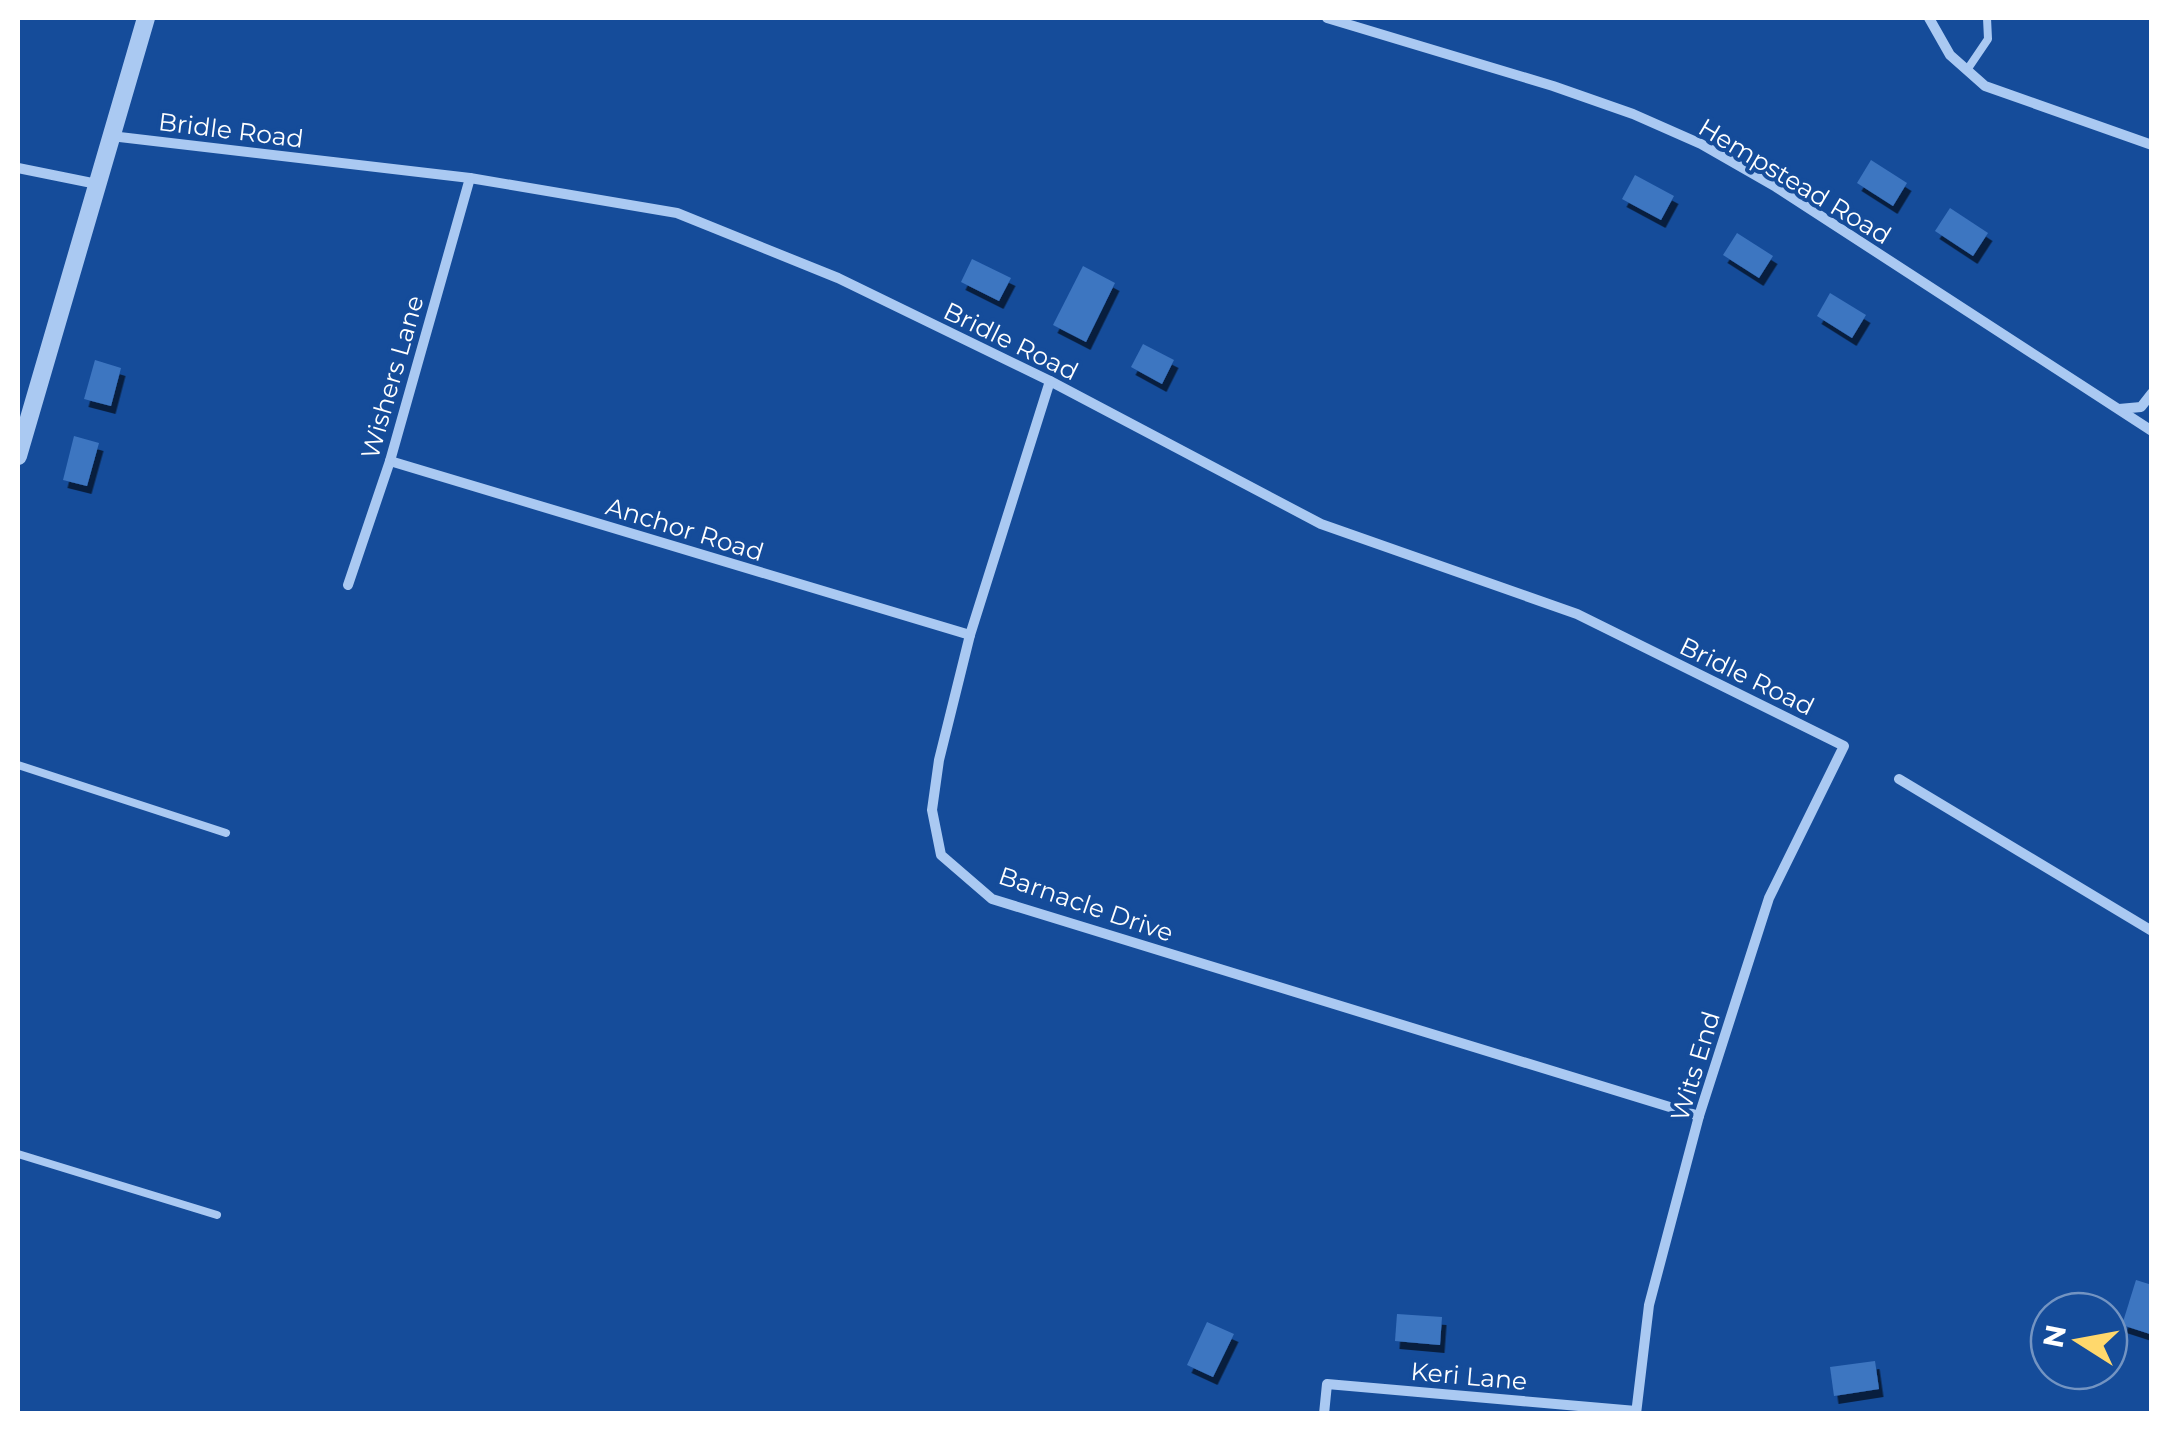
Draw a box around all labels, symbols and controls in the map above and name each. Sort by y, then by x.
street label: Bridle Road [157,106,305,154]
street label: Hempstead Road [1693,112,1897,250]
street label: Wishers Lane [354,292,430,462]
street label: Bridle Road [939,295,1083,387]
street label: Anchor Road [603,491,767,567]
street label: Bridle Road [1675,630,1819,722]
street label: Barnacle Drive [995,860,1177,948]
street label: Wits End [1664,1007,1726,1125]
north arrow [2029,1291,2129,1391]
text: N [2036,1322,2073,1351]
street label: Keri Lane [1409,1356,1529,1396]

